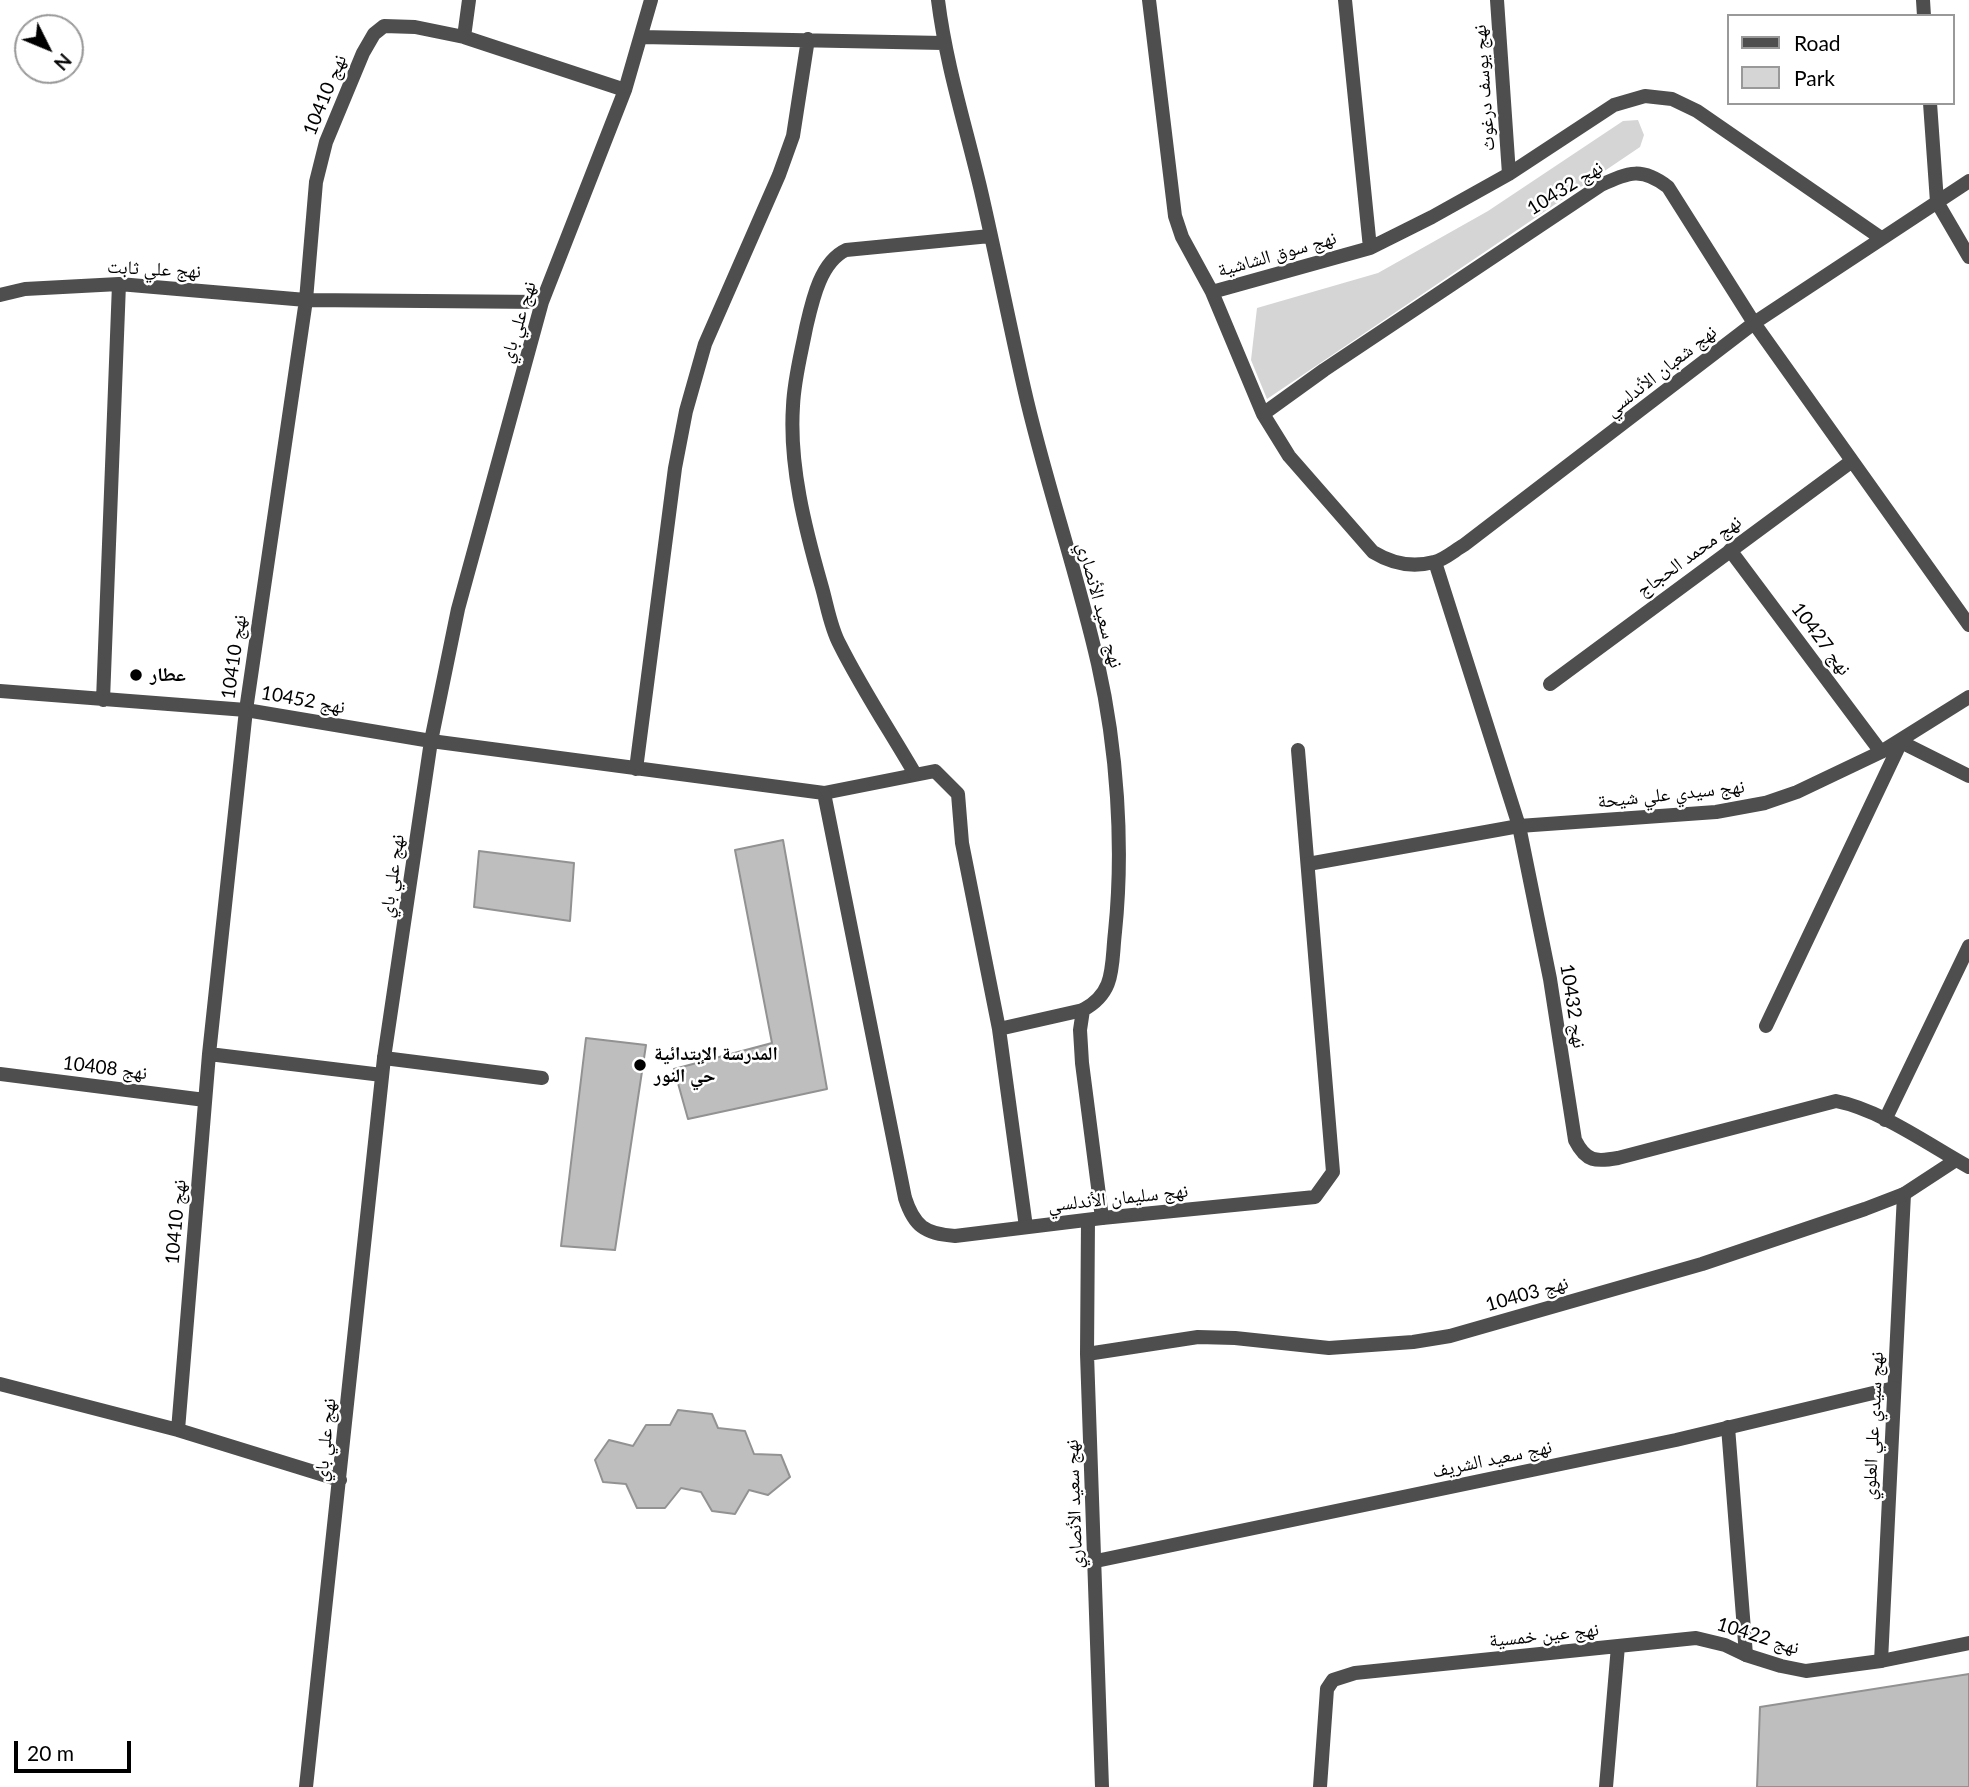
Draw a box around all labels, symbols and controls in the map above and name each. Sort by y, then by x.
north arrow [14,14,84,84]
legend [1728,14,1955,105]
street label: نهج يوسف درغوث [1468,24,1500,152]
text: Road [1794,30,1841,55]
text: N [50,49,77,75]
street label: نهج 10410 [298,51,352,139]
text: Park [1794,65,1835,90]
street label: نهج 10432 [1523,156,1607,220]
street label: نهج سوق الشاشية [1215,226,1339,282]
street label: نهج علي ثابت [106,255,202,283]
street label: نهج علي باي [495,279,541,365]
street label: نهج شعبان الأندلسي [1601,320,1721,422]
street label: نهج محمد الحجاج [1632,510,1746,602]
street label: نهج سعيد الأنصاري [1072,540,1128,670]
street label: نهج 10427 [1786,598,1856,680]
street label: نهج 10410 [217,613,251,701]
place label: عطار [150,664,186,686]
marker: عطار [128,667,144,683]
street label: نهج 10452 [259,681,347,719]
street label: نهج سيدي علي شيحة [1596,775,1746,813]
street label: نهج علي باي [375,833,409,919]
street label: نهج 10432 [1555,962,1591,1050]
place label: المدرسة الإبتدائية حي النور [654,1043,778,1087]
street label: نهج 10408 [61,1052,149,1084]
marker: المدرسة الإبتدائية حي النور [632,1057,648,1073]
street label: نهج 10410 [161,1179,191,1265]
street label: نهج سليمان الأندلسي [1047,1179,1189,1217]
street label: نهج 10403 [1483,1271,1571,1317]
street label: نهج سيدي علي العلوي [1858,1351,1888,1501]
street label: نهج علي باي [309,1397,341,1483]
street label: نهج سعيد الشريف [1430,1435,1554,1483]
street label: نهج سعيد الأنصاري [1060,1439,1088,1569]
street label: نهج 10422 [1714,1613,1802,1659]
street label: نهج عين خمسية [1488,1618,1600,1652]
scale bar [18,1728,135,1772]
text: 20 m [27,1740,74,1765]

